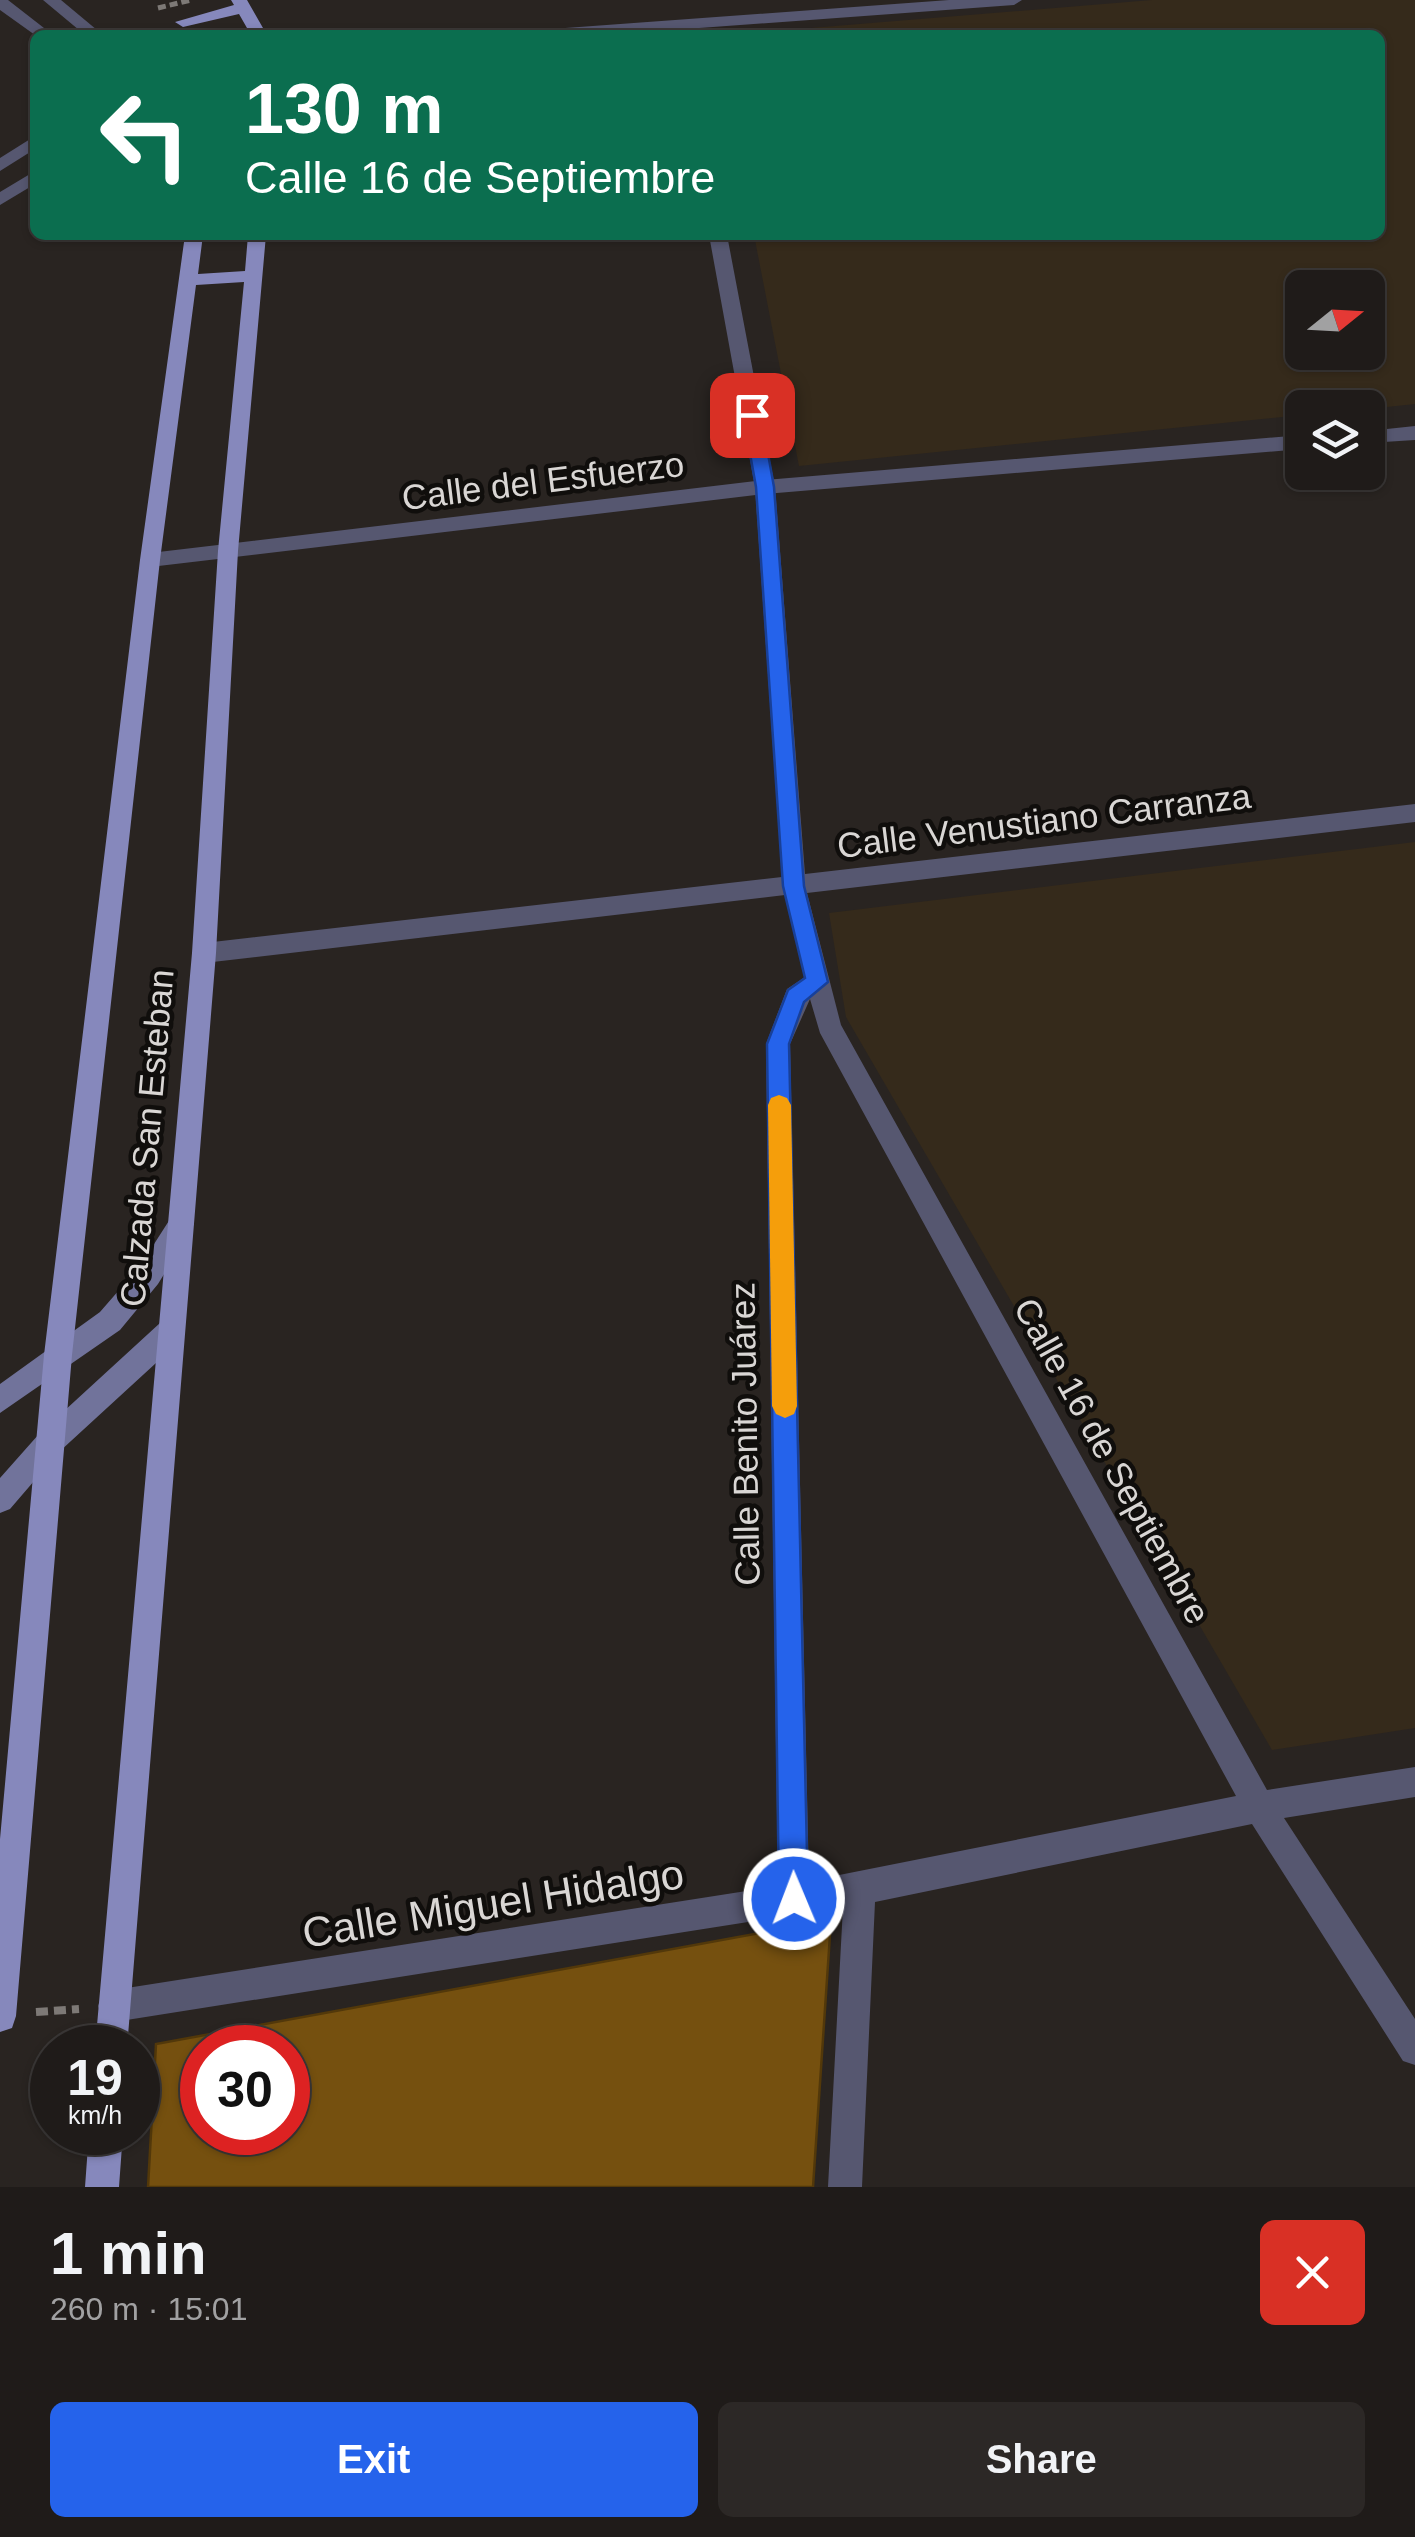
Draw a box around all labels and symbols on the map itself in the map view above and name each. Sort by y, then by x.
north arrow [1285,270,1385,370]
pin [710,373,795,458]
street label: Calle del Esfuerzo [400,444,686,517]
street label: Calle Venustiano Carranza [835,776,1253,865]
street label: Calzada San Esteban [112,968,181,1308]
street label: Calle Benito Juárez [722,1282,767,1586]
street label: Calle 16 de Septiembre [1007,1291,1218,1630]
position arrow [742,1847,846,1951]
street label: Calle Miguel Hidalgo [299,1850,687,1957]
speed limit sign: 30 [180,2025,310,2155]

